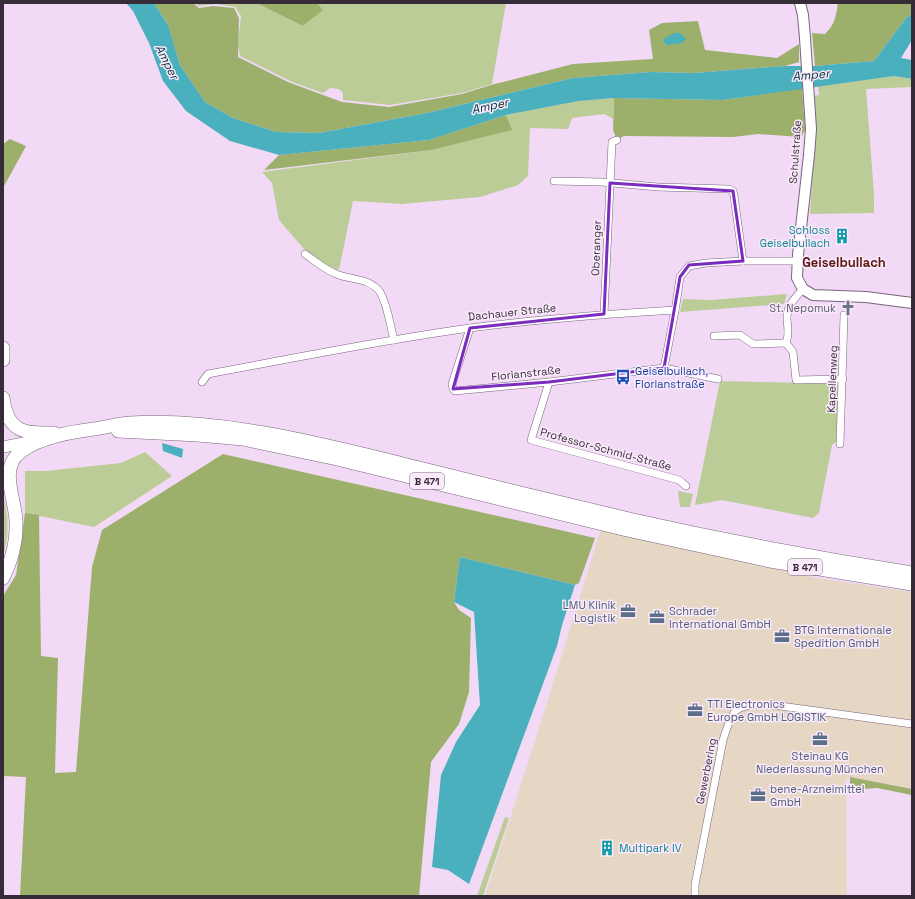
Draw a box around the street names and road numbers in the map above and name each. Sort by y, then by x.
street label: Schulstraße [786,120,804,184]
street label: Oberanger [588,220,604,276]
street label: Dachauer Straße [467,300,557,324]
street label: Kapellenweg [824,345,840,413]
street label: Florianstraße [491,362,561,384]
street label: Professor-Schmid-Straße [539,425,673,473]
road number: B 471 [410,473,444,489]
road number: B 471 [788,559,822,575]
street label: Gewerbering [693,737,719,805]

